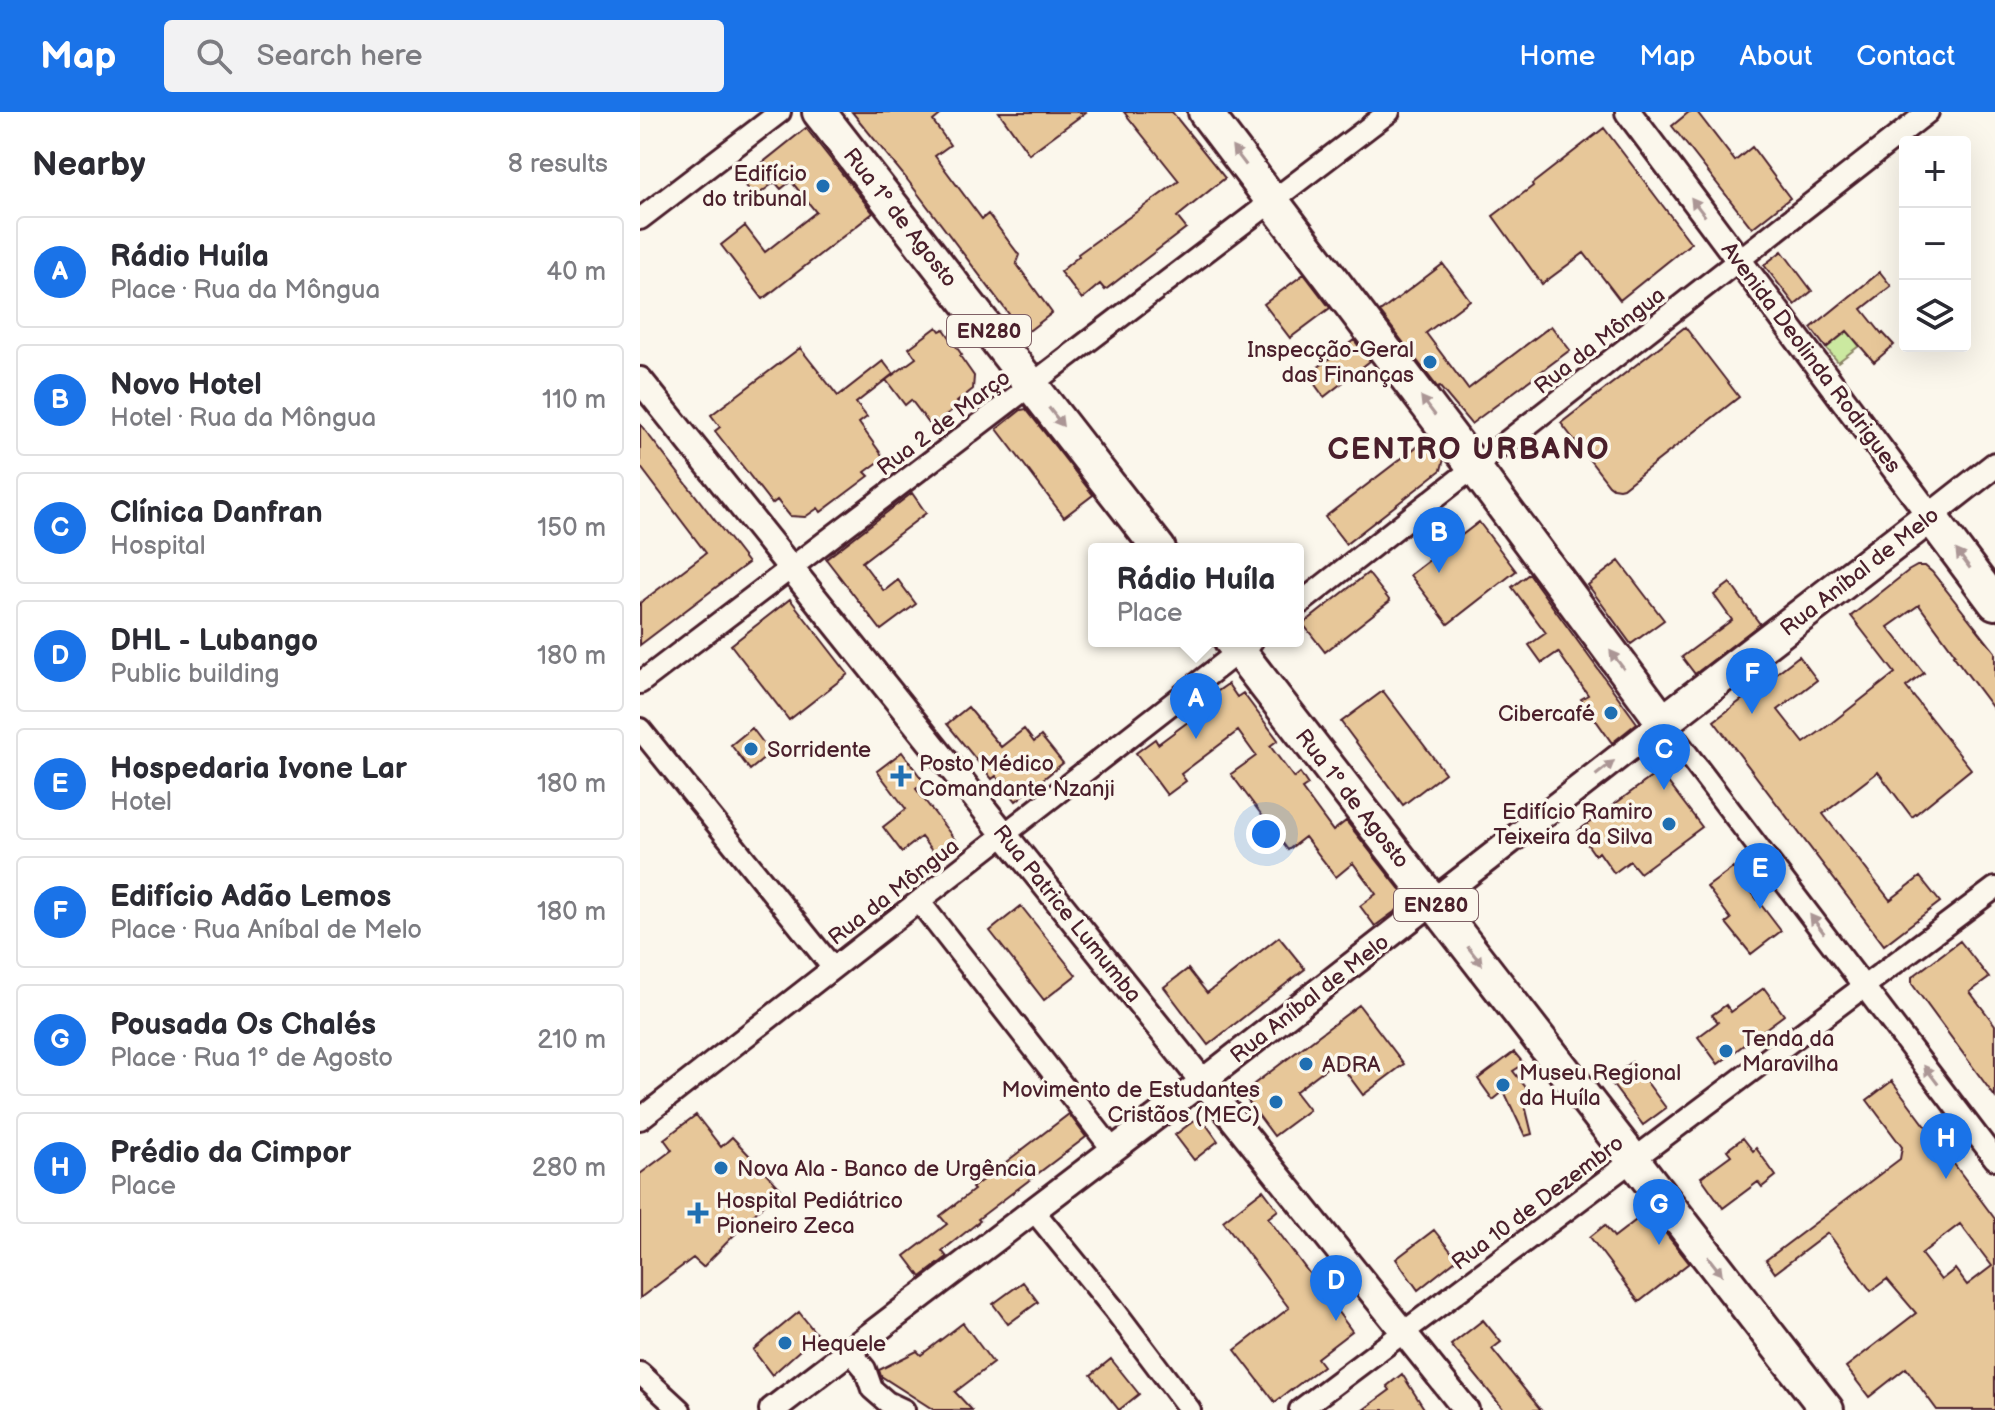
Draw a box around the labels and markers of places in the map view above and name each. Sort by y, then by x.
place label: Edifício do tribunal [702,161,807,213]
marker: Edifício do tribunal [814,177,832,195]
place label: Inspecção-Geral das Finanças [1247,337,1414,389]
marker: Inspecção-Geral das Finanças [1421,353,1439,371]
pin: B [1413,507,1465,573]
pin: F [1726,648,1778,714]
pin: A [1170,673,1222,739]
place label: Cibercafé [1498,701,1595,728]
marker: Cibercafé [1602,704,1620,722]
pin: C [1638,724,1690,790]
place label: Sorridente [767,737,871,764]
marker: Sorridente [742,740,760,758]
place label: Posto Médico Comandante Nzanji [919,751,1115,803]
marker: Posto Médico Comandante Nzanji [890,765,912,787]
place label: Edifício Ramiro Teixeira da Silva [1493,799,1653,851]
marker: Edifício Ramiro Teixeira da Silva [1660,815,1678,833]
pin: E [1734,843,1786,909]
place label: Tenda da Maravilha [1742,1026,1839,1078]
marker: Tenda da Maravilha [1717,1042,1735,1060]
place label: ADRA [1322,1052,1381,1079]
marker: ADRA [1297,1055,1315,1073]
place label: Museu Regional da Huíla [1519,1060,1681,1112]
marker: Museu Regional da Huíla [1494,1076,1512,1094]
place label: Movimento de Estudantes Cristãos (MEC) [1001,1077,1260,1129]
marker: Movimento de Estudantes Cristãos (MEC) [1267,1093,1285,1111]
pin: H [1920,1113,1972,1179]
place label: Nova Ala - Banco de Urgência [737,1156,1036,1183]
marker: Nova Ala - Banco de Urgência [712,1159,730,1177]
pin: G [1633,1179,1685,1245]
place label: Hospital Pediátrico Pioneiro Zeca [716,1188,903,1240]
marker: Hospital Pediátrico Pioneiro Zeca [687,1202,709,1224]
pin: D [1310,1255,1362,1321]
place label: Hequele [801,1331,886,1358]
marker: Hequele [776,1334,794,1352]

